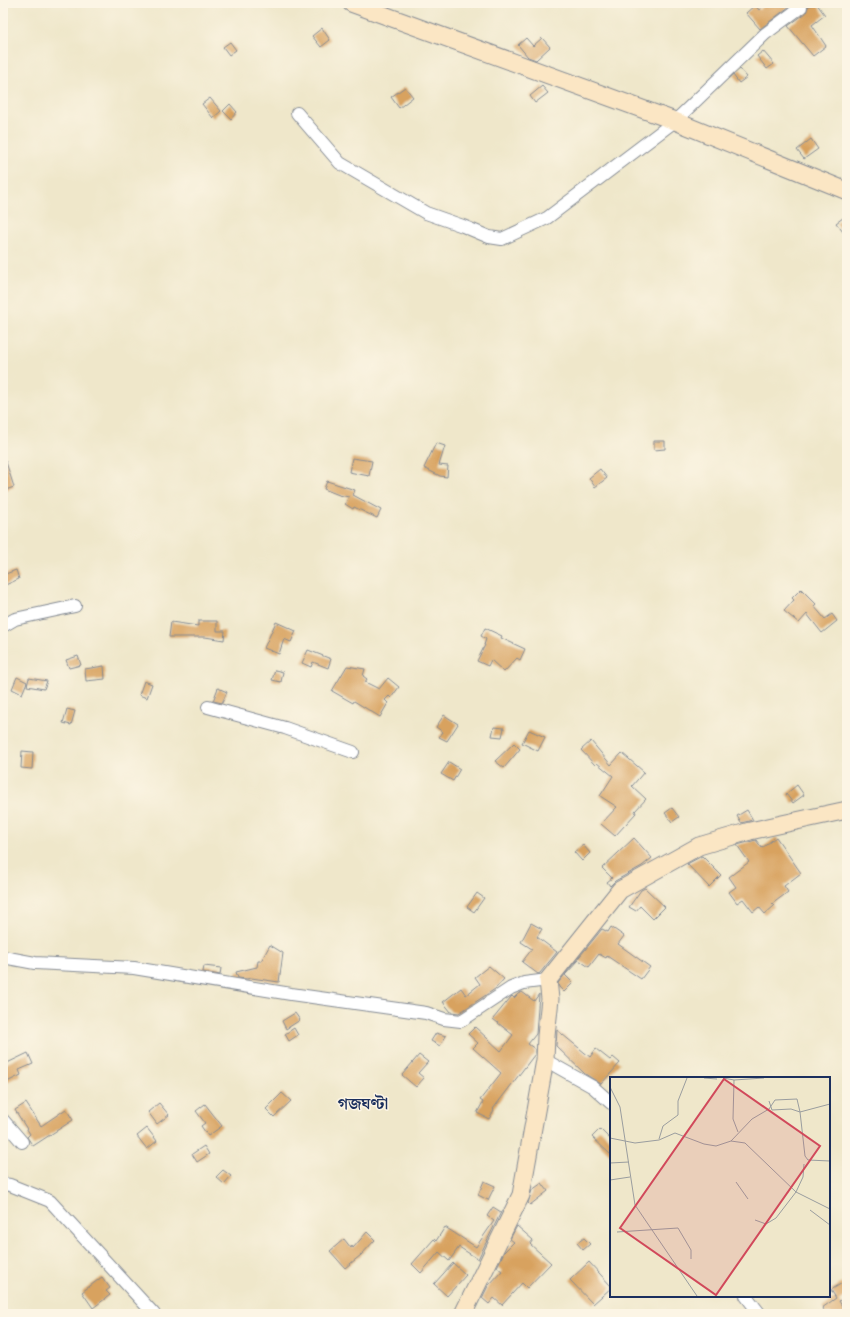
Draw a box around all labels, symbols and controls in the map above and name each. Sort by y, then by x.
inset map [610,1077,830,1297]
district label: গজঘণ্টা [338,1094,388,1117]

